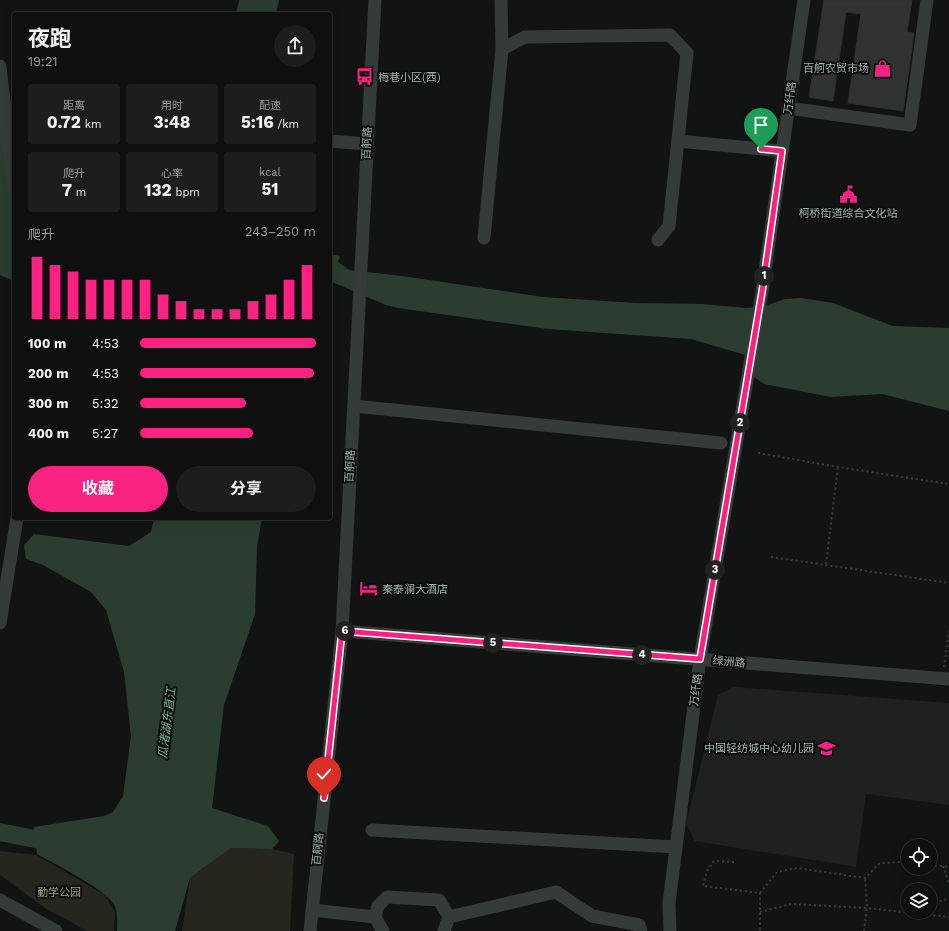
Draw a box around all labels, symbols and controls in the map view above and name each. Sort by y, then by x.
button: share [274,25,316,67]
text: 夜跑 [28,26,72,51]
text: 19:21 [28,54,58,69]
shop icon: 百舸农贸市场 [872,58,892,78]
place label: 百舸农贸市场 [803,62,869,75]
bus stop icon: 梅巷小区(西) [355,67,375,87]
place label: 梅巷小区(西) [378,71,441,84]
street label: 万纤路 [781,81,799,115]
text: 距离 [63,99,85,112]
text: 用时 [161,99,183,112]
text: 配速 [259,99,281,112]
pin [744,108,778,149]
text: 0.72 [47,112,81,132]
text: 3:48 [154,112,190,132]
text: 5:16 [241,112,274,132]
icon: arrive [750,114,772,136]
text: km [81,118,101,131]
text: /km [274,118,299,131]
street label: 百舸路 [360,126,374,160]
text: kcal [259,166,281,179]
text: 爬升 [63,167,85,180]
text: 心率 [161,167,183,180]
text: 51 [261,179,279,199]
text: 7 [62,180,72,200]
text: 132 [144,180,172,200]
public building icon: 柯桥街道综合文化站 [838,185,858,205]
text: m [72,186,86,199]
text: bpm [172,186,200,199]
place label: 柯桥街道综合文化站 [799,207,898,220]
text: 243–250 m [245,224,316,239]
text: 爬升 [28,227,54,242]
pin: 1 [754,266,774,286]
text: 1 [762,269,766,282]
text: 100 m [28,336,66,351]
text: 4:53 [92,336,119,351]
text: 200 m [28,366,68,381]
text: 4:53 [92,366,119,381]
text: 300 m [28,396,68,411]
text: 5:32 [92,396,119,411]
pin: 2 [730,413,750,433]
text: 2 [737,416,743,429]
text: 400 m [28,426,69,441]
text: 5:27 [92,426,118,441]
street label: 百舸路 [343,449,357,483]
button: 收藏 [28,466,168,512]
button: 分享 [176,466,316,512]
pin: 3 [705,560,725,580]
text: 3 [712,563,718,576]
hotel icon: 秦泰澜大酒店 [359,579,379,599]
place label: 秦泰澜大酒店 [382,583,448,596]
pin: 6 [335,621,355,641]
text: 6 [342,624,348,637]
pin: 5 [483,633,503,653]
text: 5 [490,636,496,649]
pin: 4 [632,645,652,665]
text: 4 [638,648,646,661]
street label: 绿洲路 [712,654,746,670]
street label: 万纤路 [688,673,704,707]
water label: 瓜渚湖东直江 [156,684,179,760]
school or university icon: 中国轻纺城中心幼儿园 [817,738,837,758]
place label: 中国轻纺城中心幼儿园 [704,742,814,755]
pin [307,757,341,798]
icon: check [313,763,335,785]
street label: 百舸路 [310,832,326,866]
map controls [901,839,937,919]
button: locate [901,839,937,875]
button: layers [901,883,937,919]
park label: 勤学公园 [37,886,81,899]

